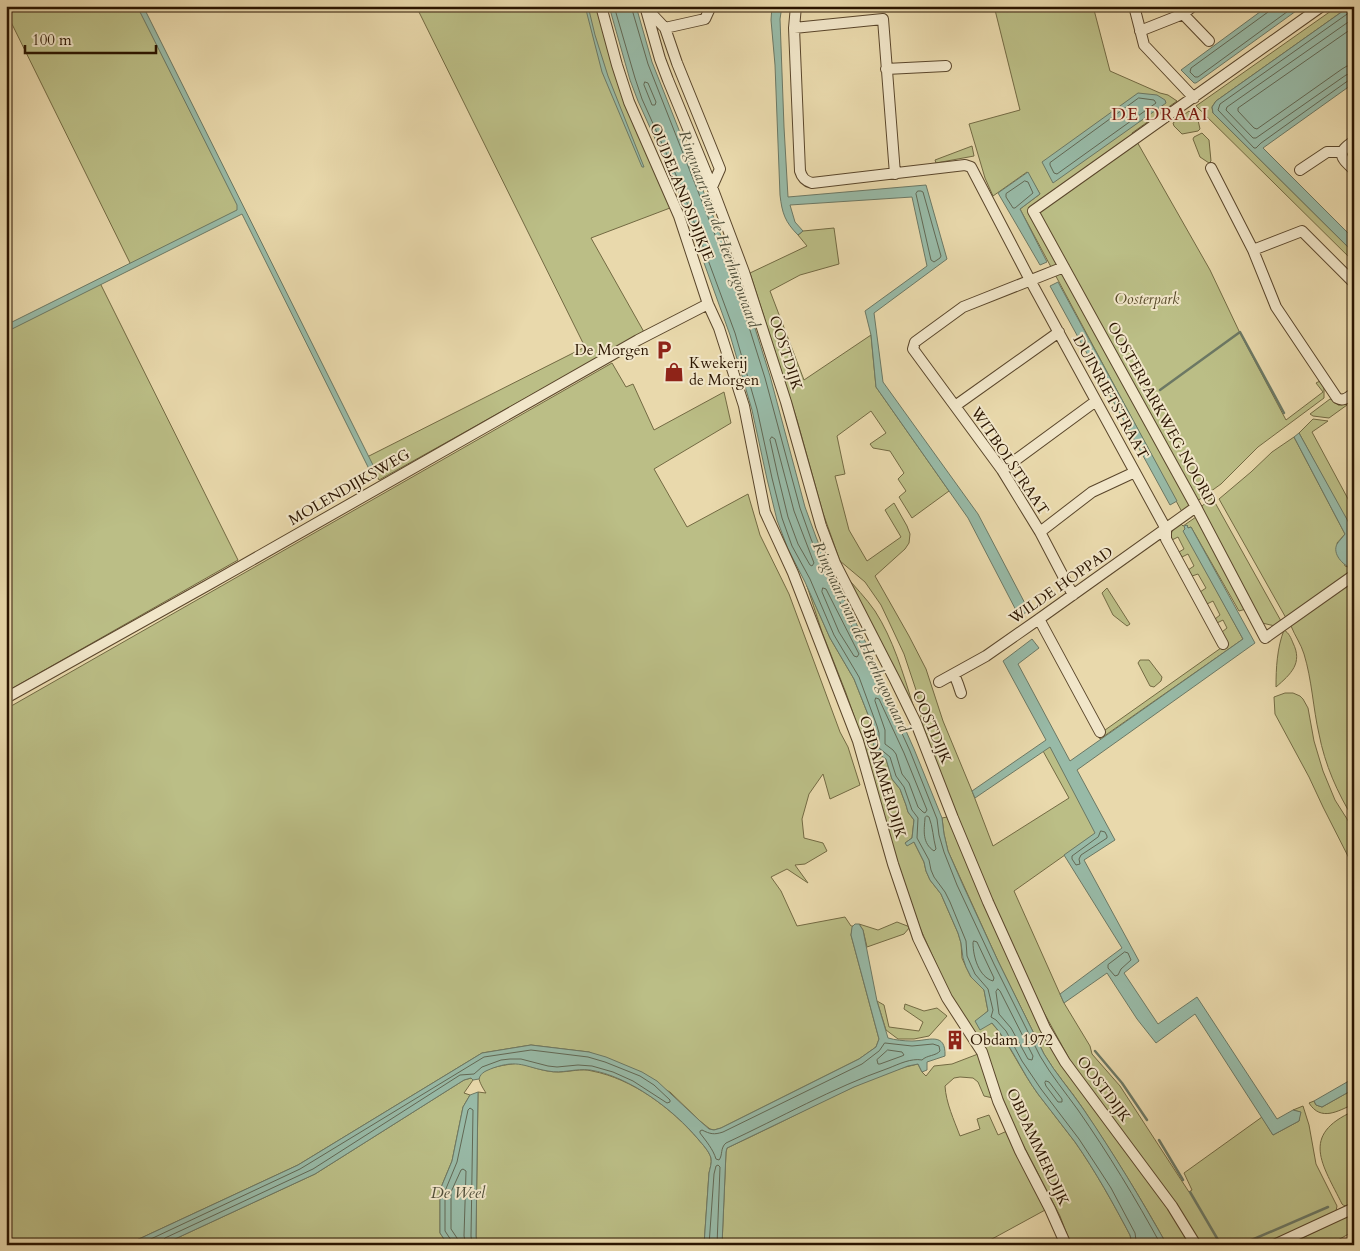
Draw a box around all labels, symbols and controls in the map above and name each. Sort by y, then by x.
scale bar [25,22,156,54]
text: 100 m [32,30,72,50]
district label: DE DRAAI [1111,102,1209,127]
street label: OUDELANDSDIJKJE [645,120,719,264]
water label: Ringvaart van de Heerhugowaard [673,127,765,332]
park label: Oosterpark [1114,289,1180,309]
street label: OOSTDIJK [764,313,808,394]
street label: OOSTERPARKWEG NOORD [1103,318,1221,510]
street label: DUINRIETSTRAAT [1068,331,1154,463]
parking icon: De Morgen [653,339,675,361]
place label: De Morgen [575,340,649,360]
place label: Kwekerij de Morgen [689,353,760,390]
shop icon: Kwekerij de Morgen [663,361,685,383]
street label: WITBOLSTRAAT [966,402,1054,519]
street label: MOLENDIJKSWEG [285,444,413,530]
water label: Ringvaart van de Heerhugowaard [807,538,916,737]
street label: WILDE HOPPAD [1004,542,1117,629]
street label: OOSTDIJK [908,687,957,768]
street label: OBDAMMERDIJK [855,713,911,842]
building icon: Obdam 1972 [944,1029,966,1051]
place label: Obdam 1972 [970,1030,1053,1050]
street label: OOSTDIJK [1073,1052,1136,1127]
street label: OBDAMMERDIJK [1002,1085,1074,1210]
water label: De Weel [431,1182,486,1204]

